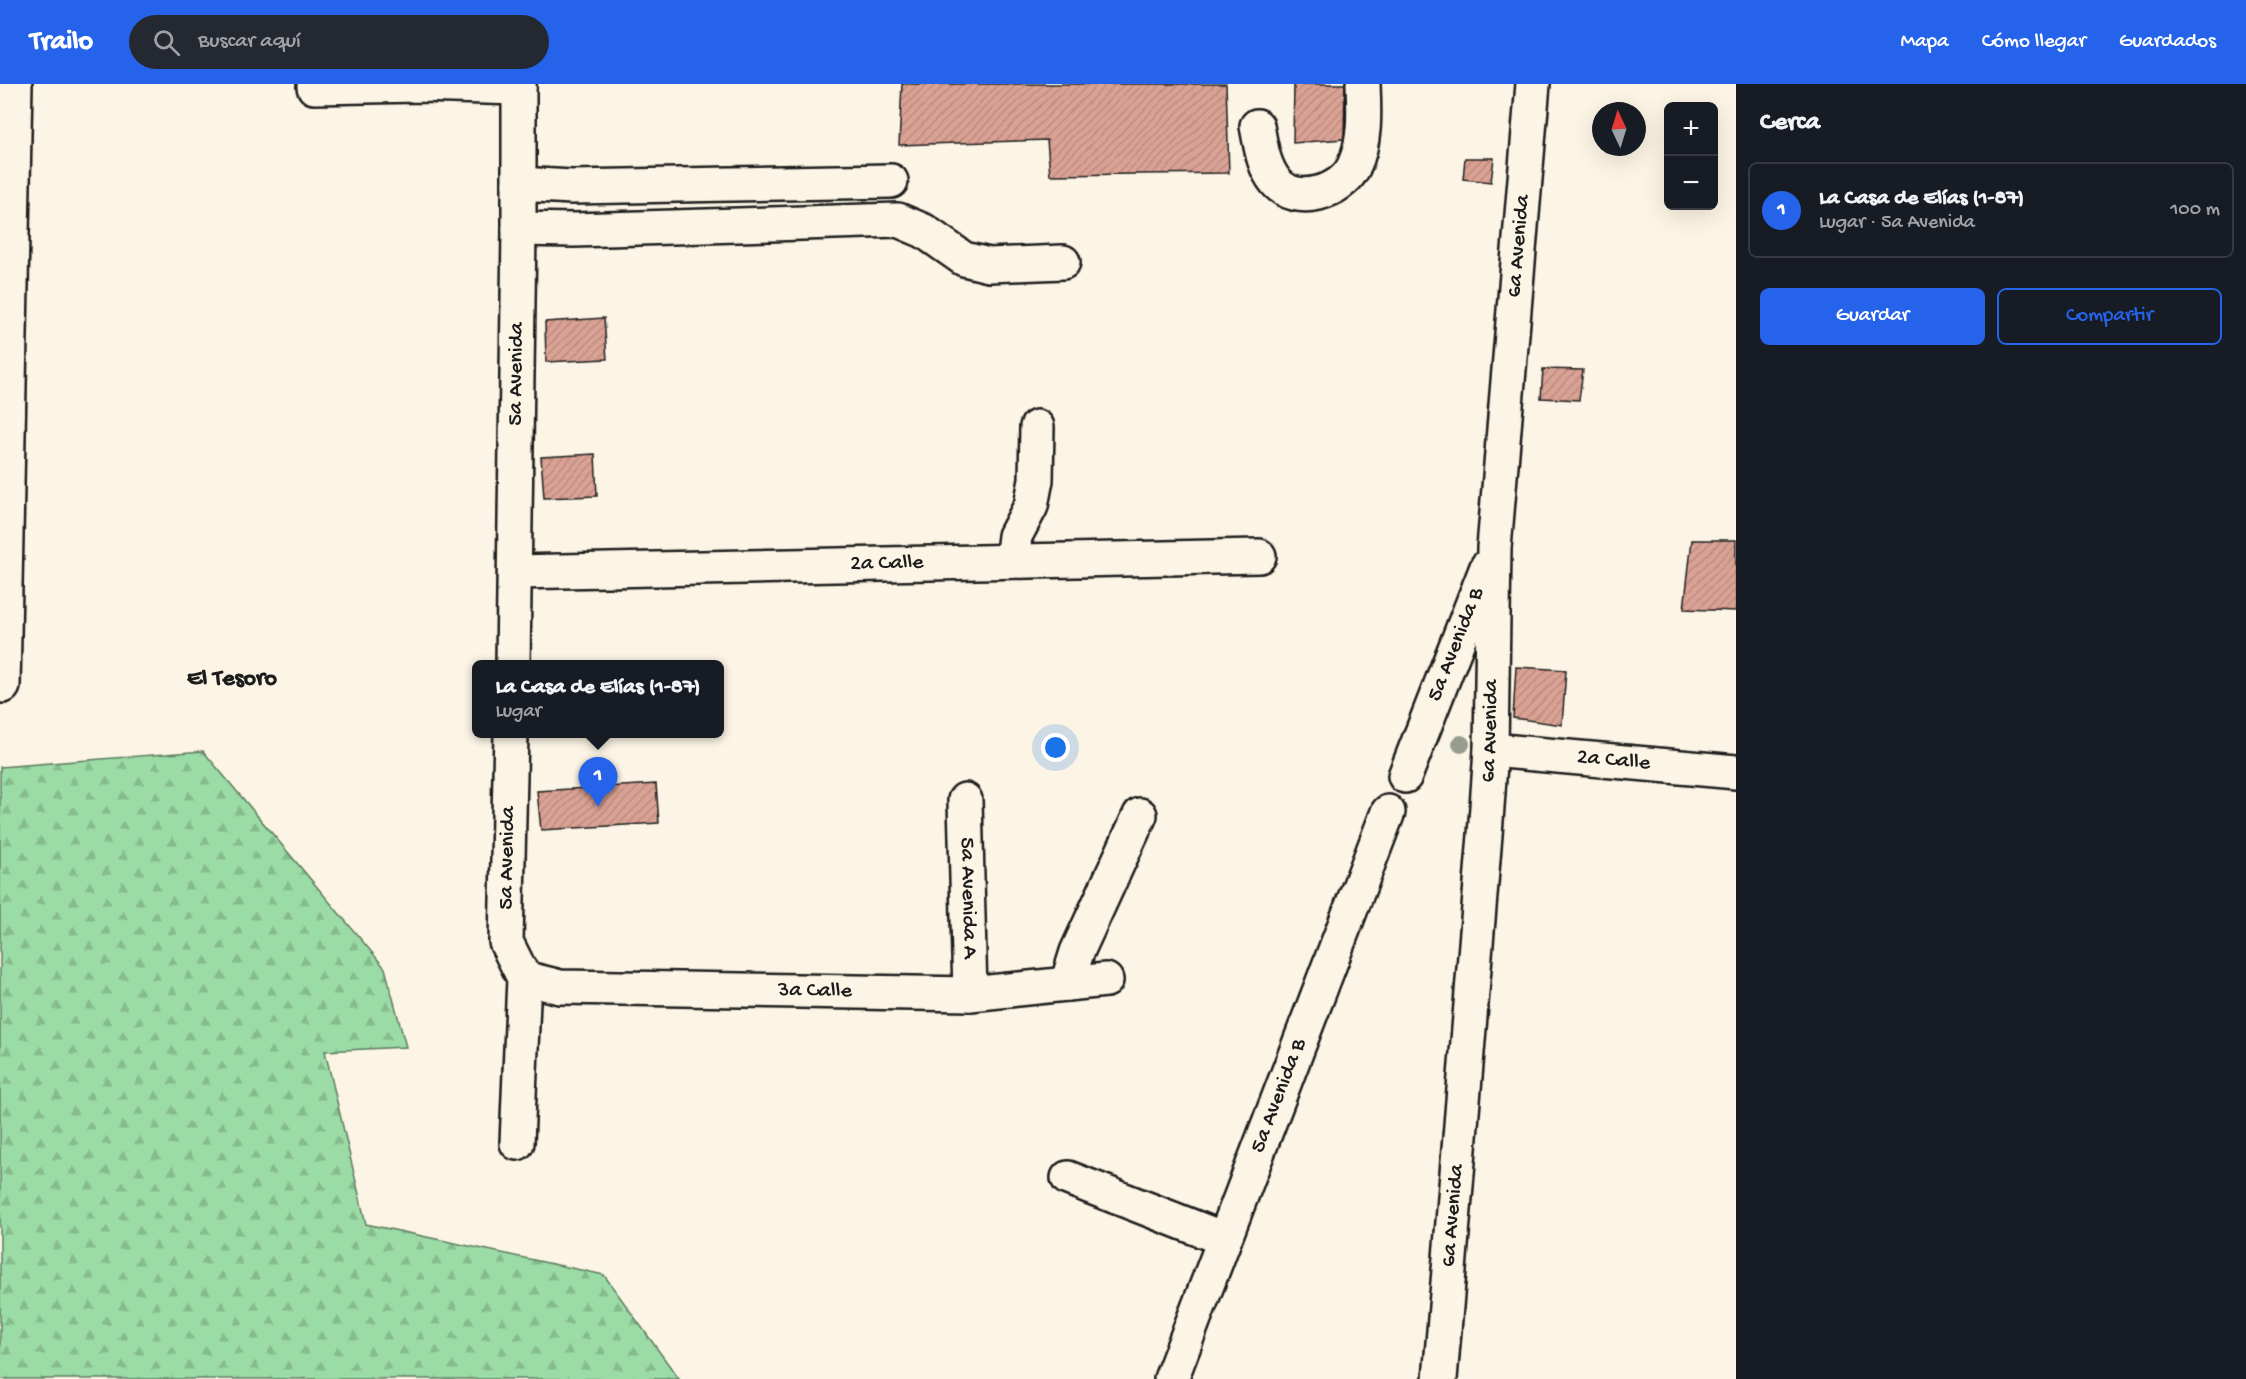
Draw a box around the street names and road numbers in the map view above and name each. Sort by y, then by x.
street label: 6a Avenida [1502,193,1537,299]
street label: 5a Avenida [503,321,531,426]
street label: 2a Calle [850,550,925,578]
street label: 5a Avenida B [1423,583,1491,705]
street label: 6a Avenida [1476,679,1505,783]
street label: 2a Calle [1576,745,1652,777]
street label: 5a Avenida [494,805,522,910]
street label: 5a Avenida A [953,837,982,960]
street label: 3a Calle [777,978,853,1005]
street label: 5a Avenida B [1246,1035,1313,1157]
street label: 6a Avenida [1436,1162,1471,1268]

